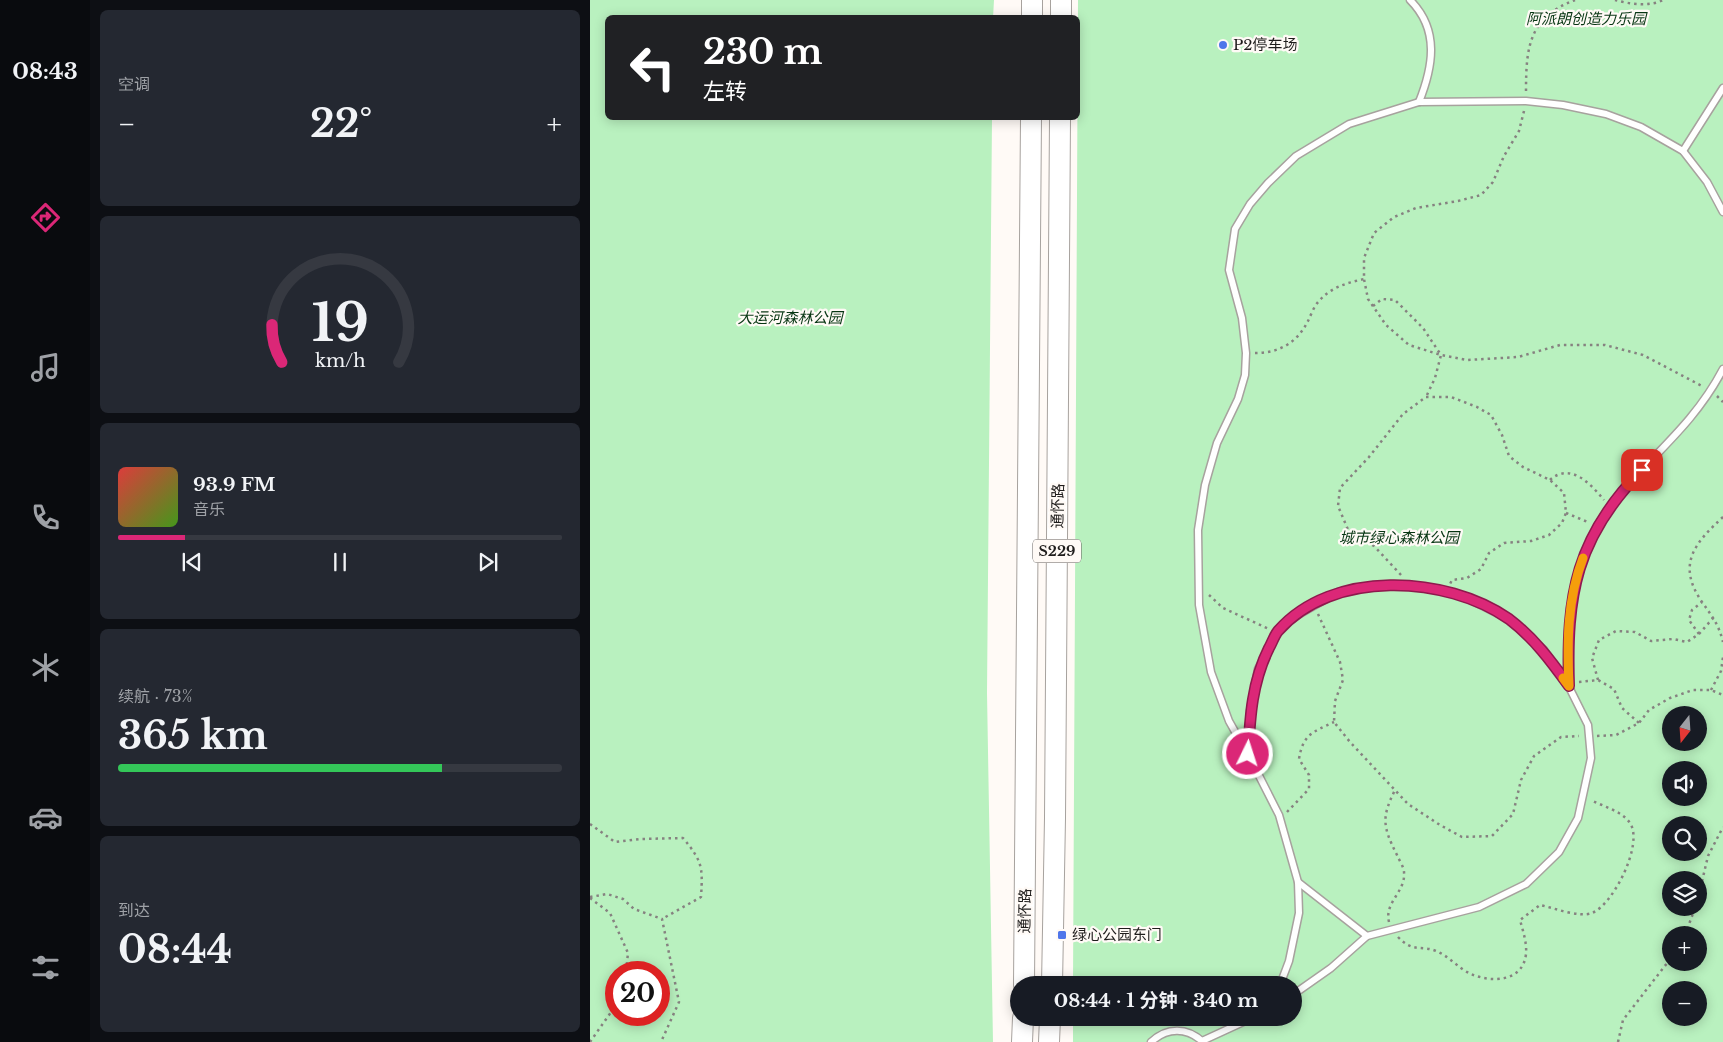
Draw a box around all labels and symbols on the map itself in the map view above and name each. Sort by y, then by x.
park label: 阿派朗创造力乐园 [1526,9,1648,28]
place label: P2停车场 [1233,35,1298,54]
marker: P2停车场 [1217,39,1229,51]
park label: 大运河森林公园 [737,308,844,327]
pin [1621,449,1663,491]
street label: 通怀路 [1048,483,1067,529]
park label: 城市绿心森林公园 [1339,528,1461,547]
road number: S229 [1033,540,1081,562]
north arrow [1662,706,1708,751]
position arrow [1221,727,1273,779]
street label: 通怀路 [1015,888,1034,934]
place label: 绿心公园东门 [1072,925,1162,944]
marker: 绿心公园东门 [1056,929,1068,941]
speed limit sign: 20 [605,961,670,1026]

